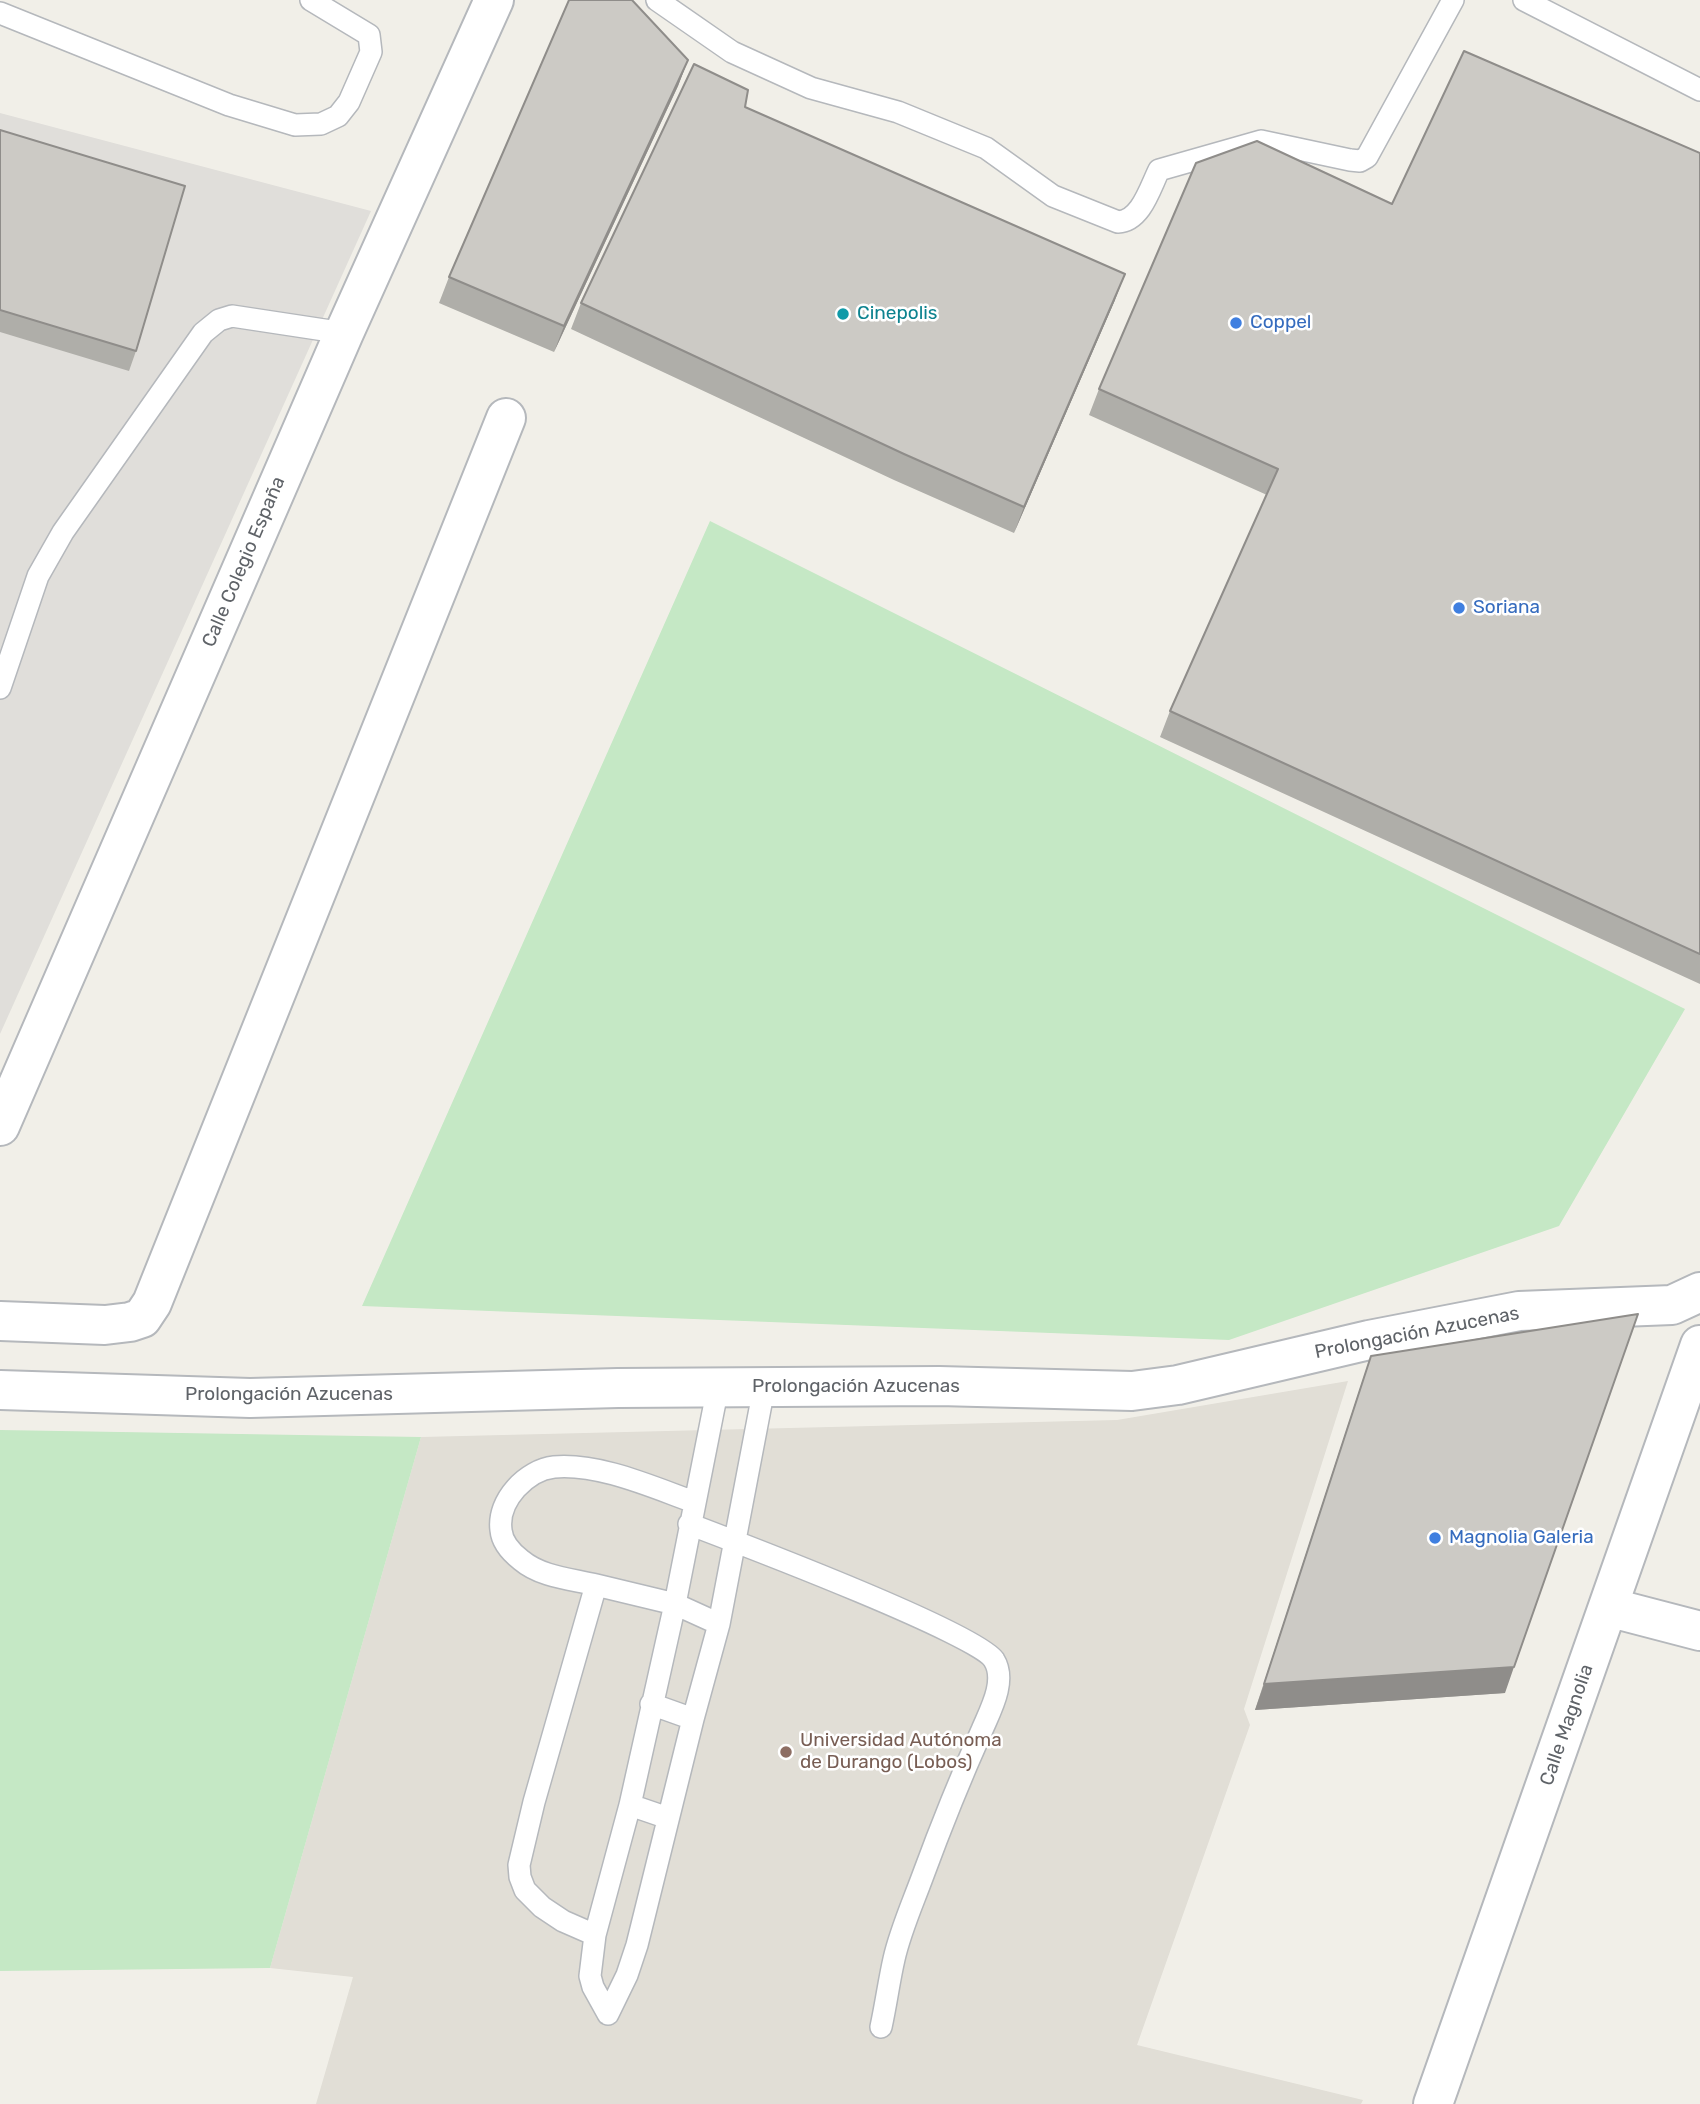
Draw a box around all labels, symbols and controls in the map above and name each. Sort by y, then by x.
place label: Cinepolis [857,303,938,325]
marker: Cinepolis [835,306,851,322]
place label: Coppel [1250,312,1311,334]
marker: Coppel [1228,315,1244,331]
street label: Calle Colegio España [198,473,290,651]
place label: Soriana [1473,597,1540,619]
marker: Soriana [1451,600,1467,616]
street label: Prolongación Azucenas [1313,1302,1521,1364]
street label: Prolongación Azucenas [752,1376,960,1398]
street label: Prolongación Azucenas [185,1384,393,1406]
place label: Magnolia Galeria [1449,1527,1594,1549]
marker: Magnolia Galeria [1427,1530,1443,1546]
street label: Calle Magnolia [1536,1661,1598,1789]
place label: Universidad Autónoma de Durango (Lobos) [800,1730,1002,1774]
marker: Universidad Autónoma de Durango (Lobos) [778,1744,794,1760]

